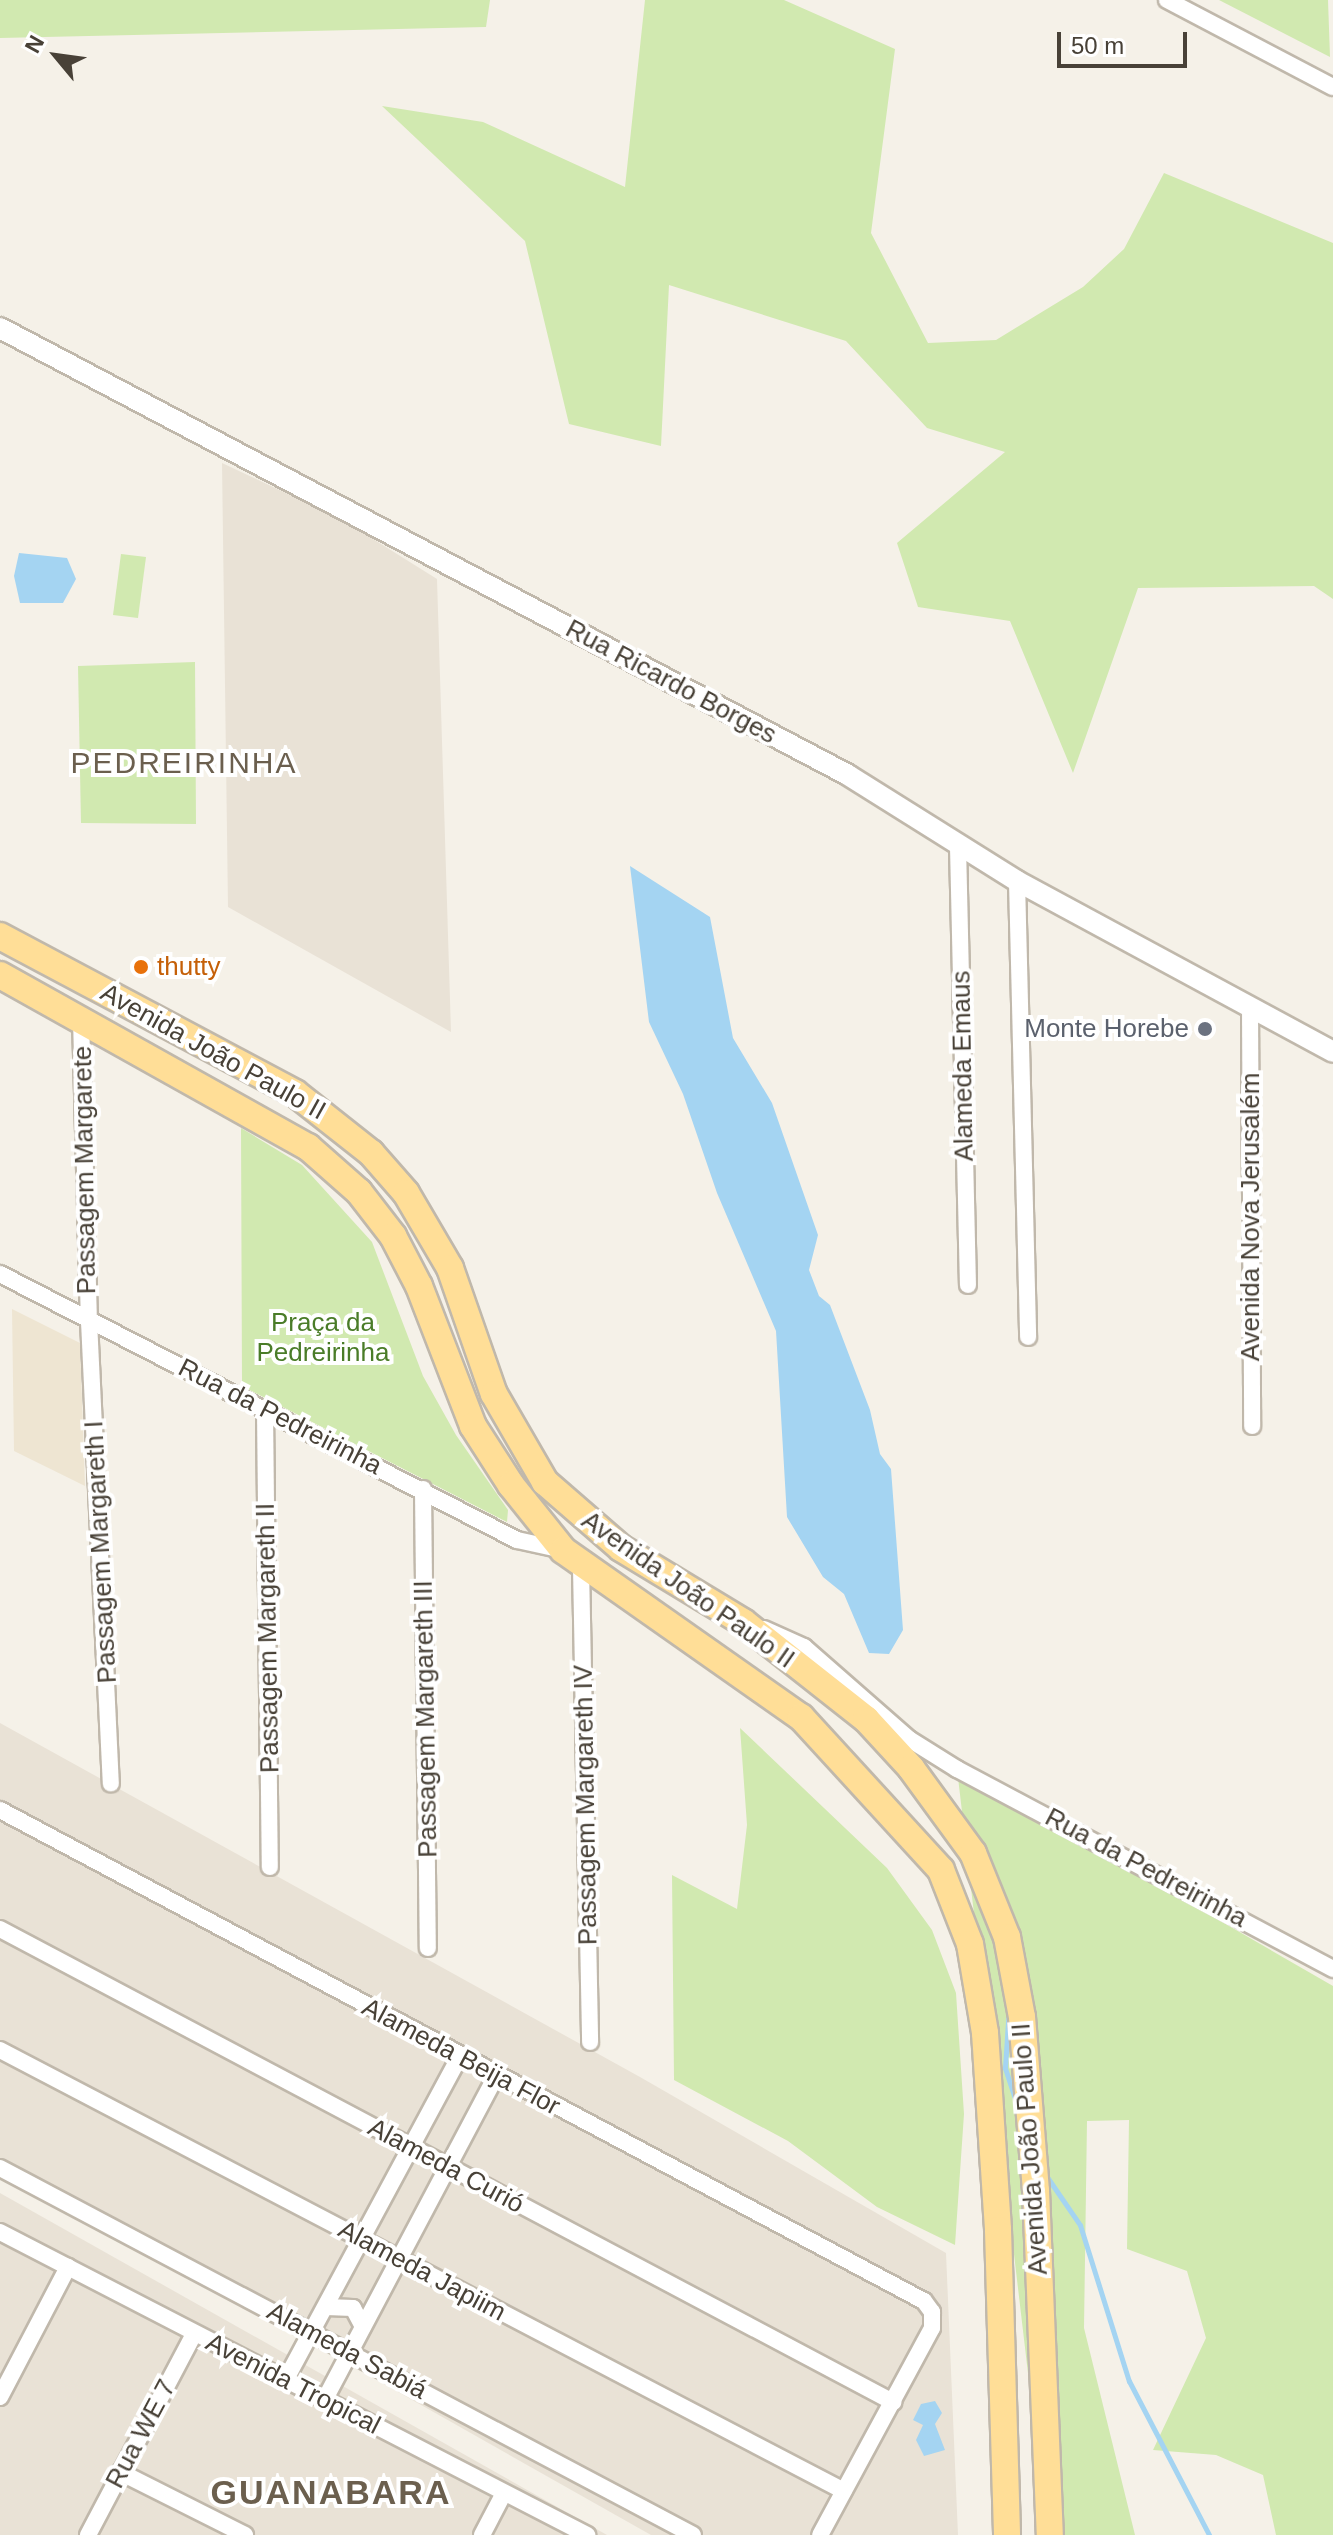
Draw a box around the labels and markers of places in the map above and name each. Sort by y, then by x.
place label: thutty [157,951,221,983]
marker: thutty [132,958,150,976]
place label: Monte Horebe [1024,1013,1189,1045]
marker: Monte Horebe [1196,1020,1214,1038]

